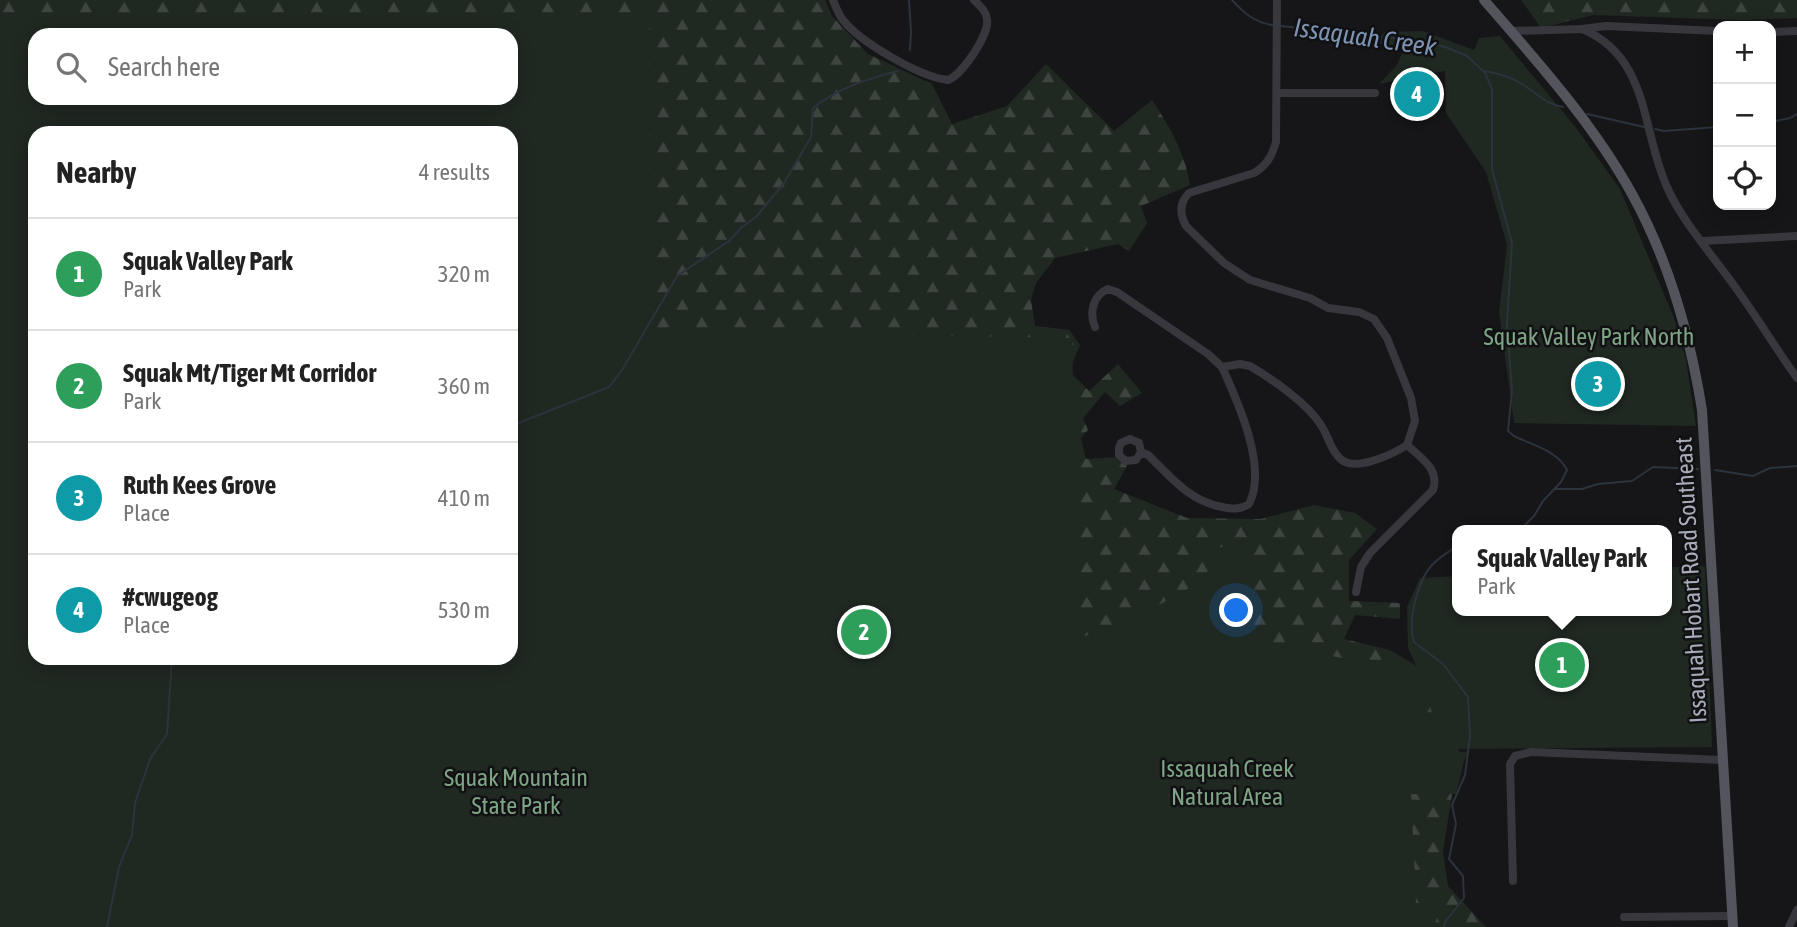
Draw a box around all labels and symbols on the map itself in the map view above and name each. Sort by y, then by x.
water label: Issaquah Creek [1292,12,1439,62]
pin: 4 [1394,68,1440,120]
park label: Squak Valley Park North [1484,323,1694,350]
pin: 3 [1575,358,1621,410]
street label: Issaquah Hobart Road Southeast [1670,436,1711,724]
your location [1219,593,1253,627]
pin: 2 [841,606,887,658]
pin: 1 [1539,639,1585,691]
park label: Issaquah Creek Natural Area [1160,755,1294,810]
park label: Squak Mountain State Park [444,764,588,819]

